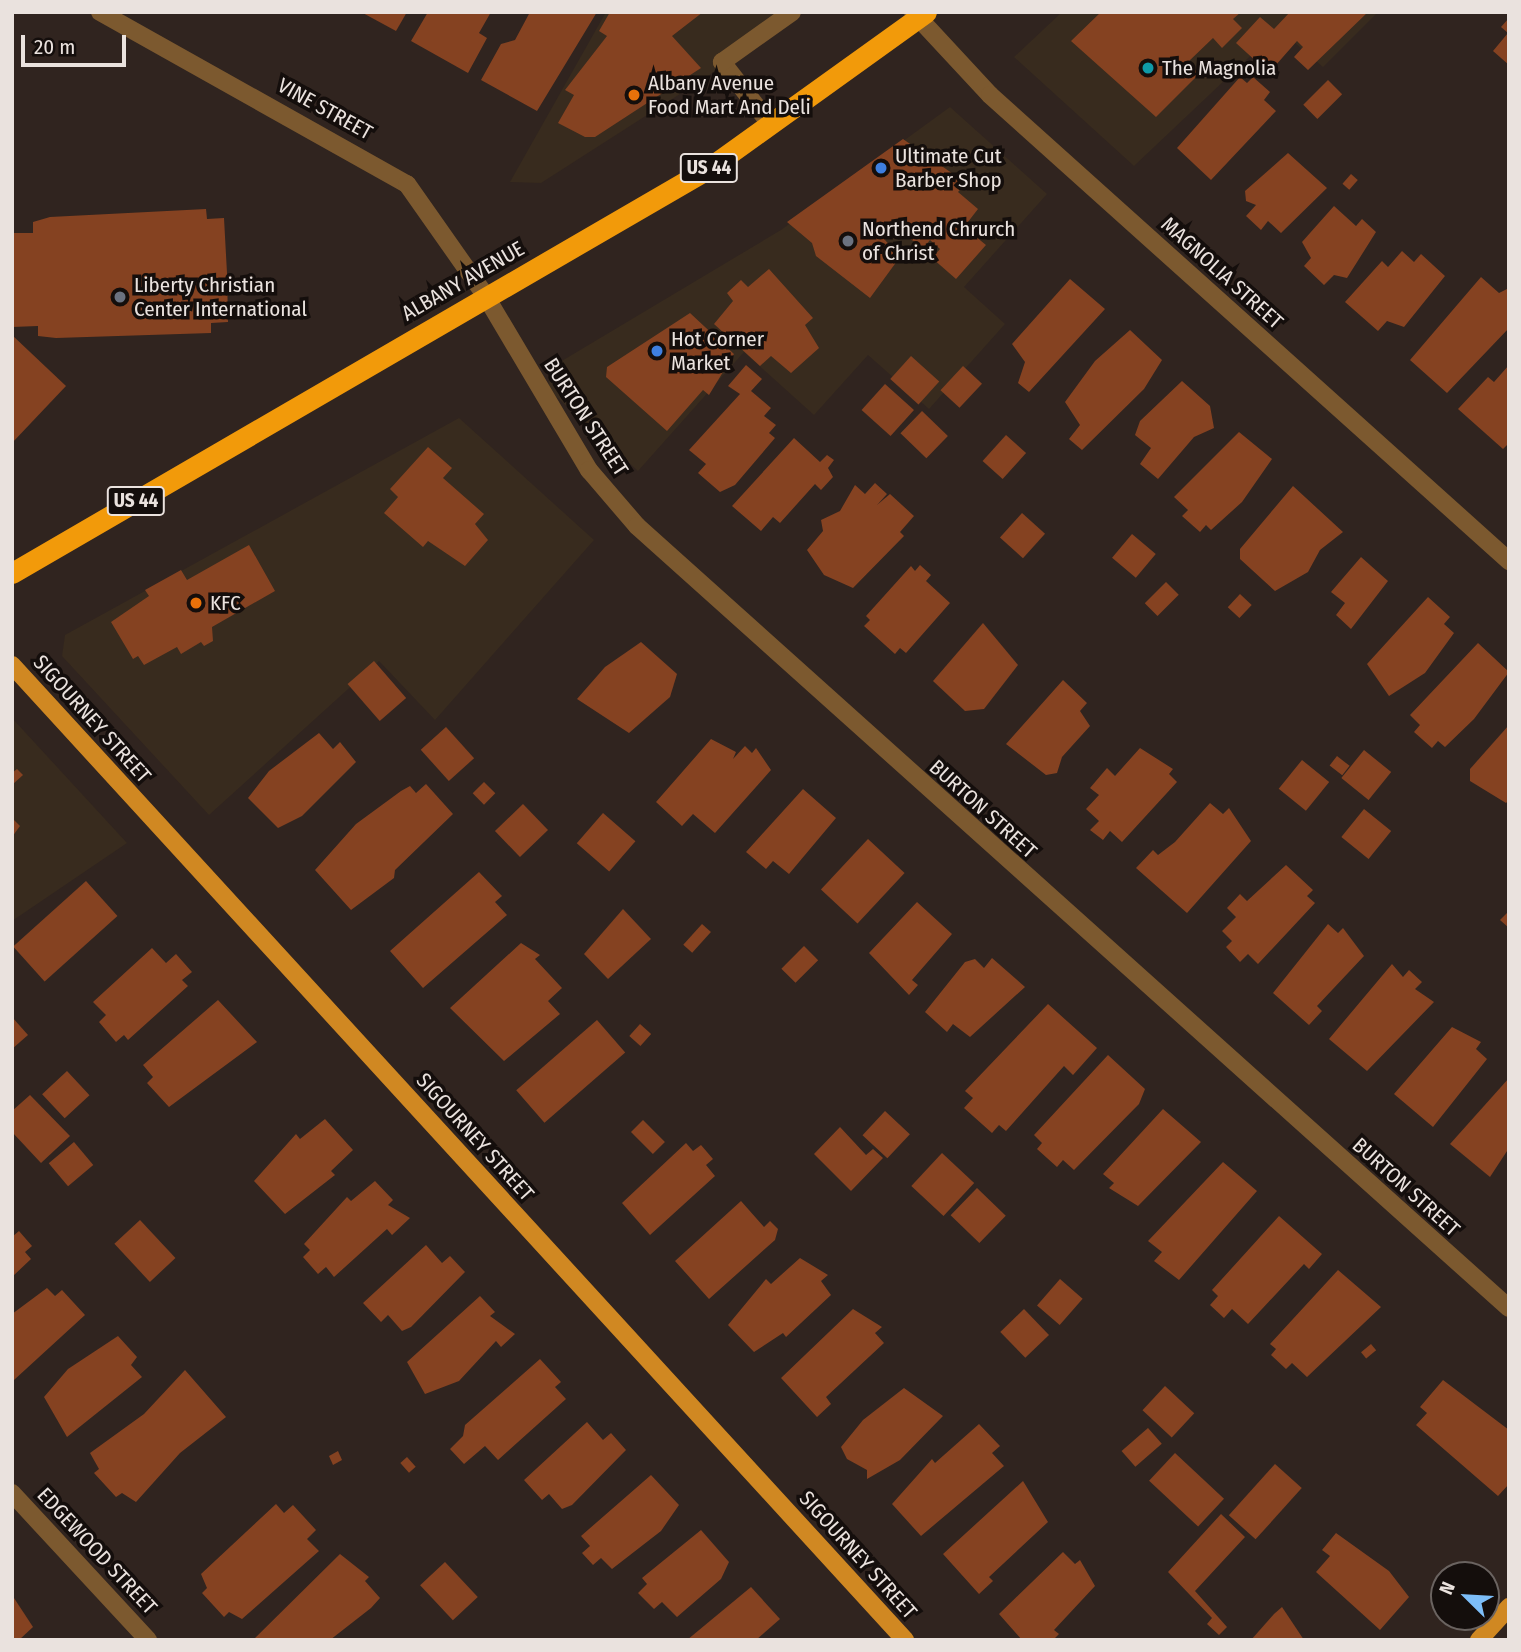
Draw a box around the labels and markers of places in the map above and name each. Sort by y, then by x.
place label: The Magnolia [1162,55,1276,81]
marker: The Magnolia [1140,60,1156,76]
place label: Albany Avenue Food Mart And Deli [648,70,811,120]
marker: Albany Avenue Food Mart And Deli [626,87,642,103]
place label: Ultimate Cut Barber Shop [895,143,1002,193]
marker: Ultimate Cut Barber Shop [873,160,889,176]
place label: Northend Chrurch of Christ [862,216,1015,266]
marker: Northend Chrurch of Christ [840,233,856,249]
place label: Liberty Christian Center International [134,272,307,322]
marker: Liberty Christian Center International [112,289,128,305]
place label: Hot Corner Market [671,326,764,376]
marker: Hot Corner Market [649,343,665,359]
place label: KFC [210,590,241,616]
marker: KFC [188,595,204,611]

